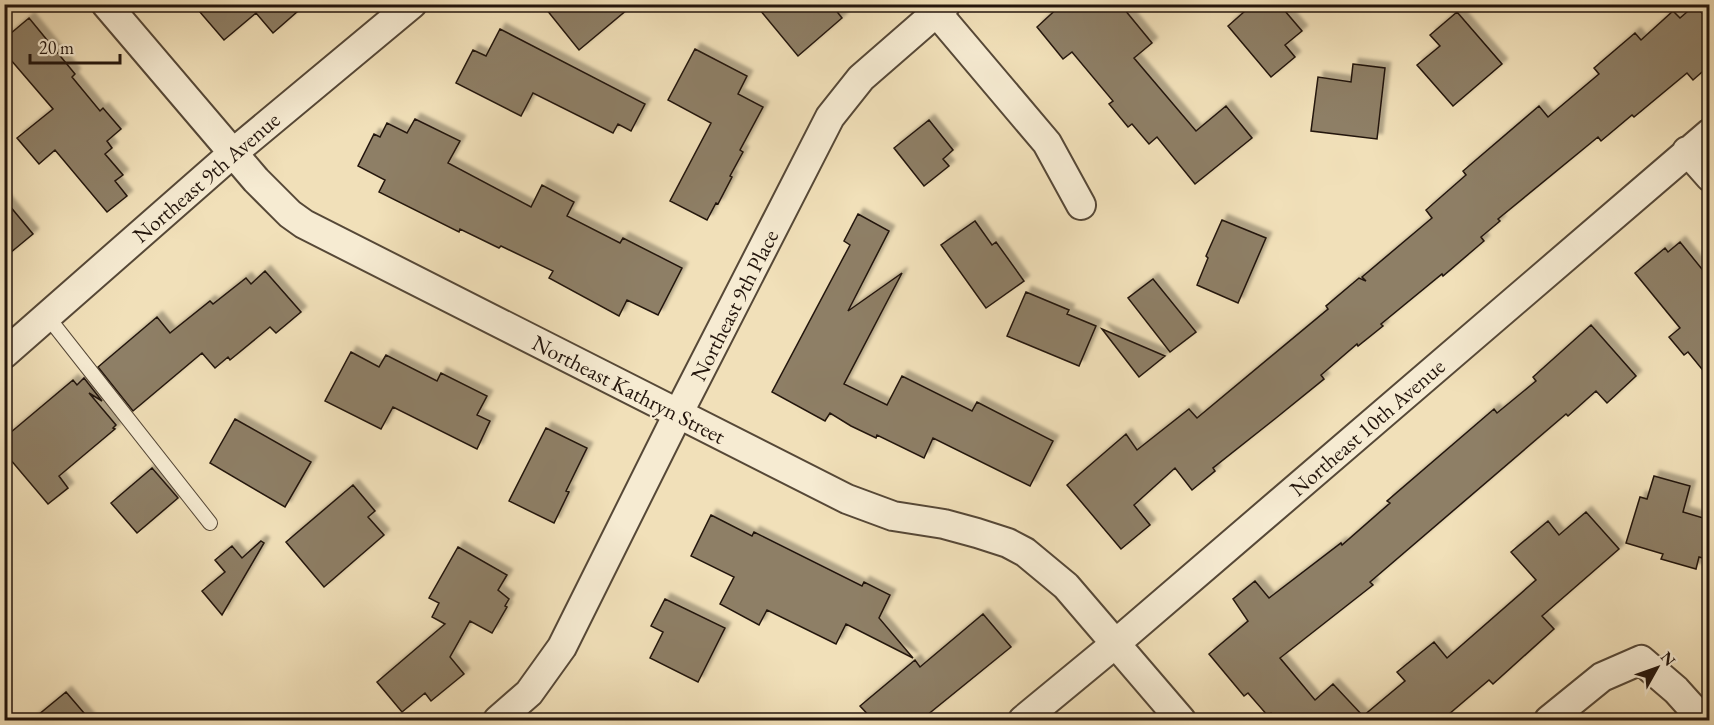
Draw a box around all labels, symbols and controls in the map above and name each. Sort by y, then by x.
scale bar [30,27,120,65]
text: 20 m [39,36,74,59]
street label: Northeast 9th Avenue [127,105,286,249]
street label: Northeast 9th Place [684,224,785,386]
street label: Northeast Kathryn Street [527,328,730,451]
street label: Northeast 10th Avenue [1284,352,1451,503]
north arrow [1627,638,1687,698]
text: N [1656,647,1680,670]

